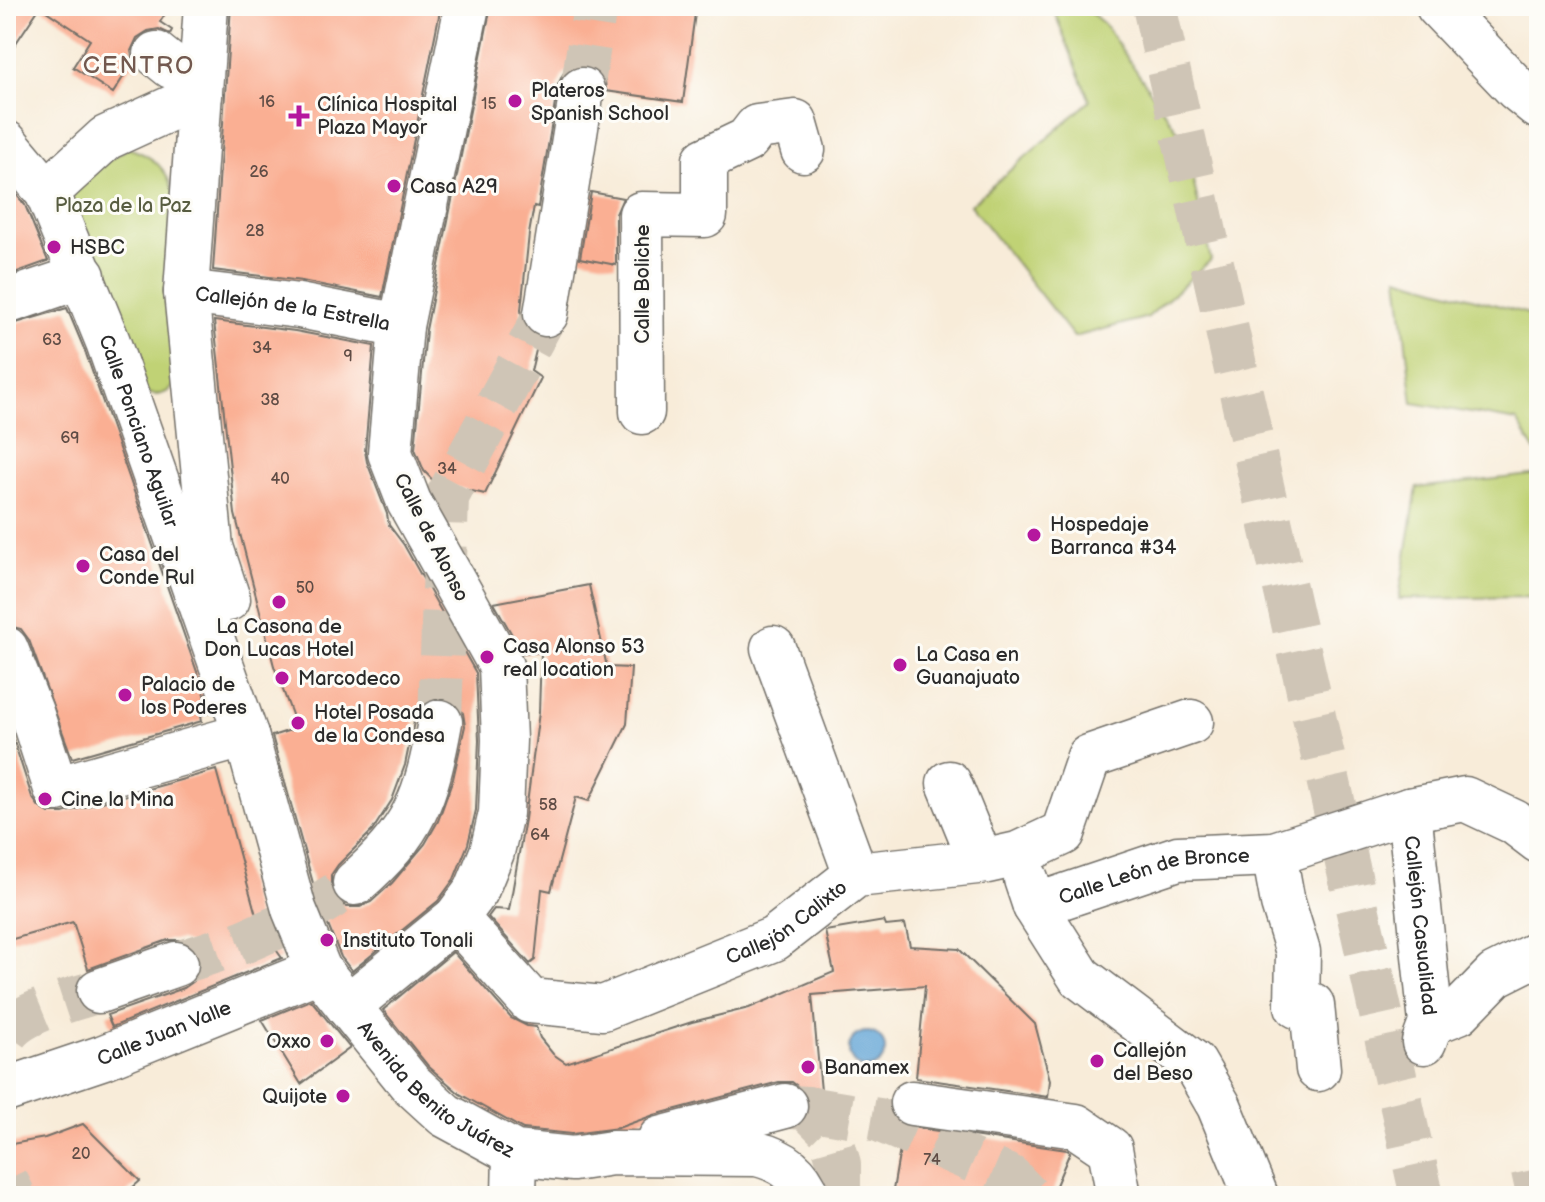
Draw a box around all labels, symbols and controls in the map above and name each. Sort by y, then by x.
district label: CENTRO [83,51,195,80]
place label: Plateros Spanish School [531,79,669,126]
marker: Plateros Spanish School [506,92,524,110]
house number: 16 [259,93,275,112]
place label: Clínica Hospital Plaza Mayor [317,93,457,140]
house number: 15 [481,95,497,114]
marker: Clínica Hospital Plaza Mayor [288,105,310,127]
house number: 26 [249,163,269,182]
place label: Casa A29 [410,175,498,199]
marker: Casa A29 [385,177,403,195]
park label: Plaza de la Paz [55,194,192,218]
house number: 28 [246,222,264,241]
street label: Calle Boliche [631,224,655,344]
place label: HSBC [70,236,125,260]
marker: HSBC [45,238,63,256]
street label: Callejón de la Estrella [194,282,392,337]
house number: 63 [42,331,62,350]
street label: Calle Ponciano Aguilar [93,331,183,532]
house number: 34 [252,339,272,358]
house number: 9 [343,347,353,366]
house number: 38 [260,391,280,410]
house number: 69 [60,429,80,448]
house number: 34 [437,460,457,479]
street label: Calle de Alonso [388,469,474,606]
house number: 40 [270,470,290,489]
place label: Hospedaje Barranca #34 [1050,513,1176,560]
marker: Hospedaje Barranca #34 [1025,526,1043,544]
place label: Casa del Conde Rul [99,543,194,590]
marker: Casa del Conde Rul [74,557,92,575]
house number: 50 [296,579,314,598]
marker: La Casona de Don Lucas Hotel [270,593,288,611]
place label: La Casona de Don Lucas Hotel [204,615,354,662]
place label: Casa Alonso 53 real location [503,635,645,682]
place label: La Casa en Guanajuato [916,643,1020,690]
marker: Casa Alonso 53 real location [478,648,496,666]
marker: La Casa en Guanajuato [891,656,909,674]
place label: Marcodeco [298,667,401,691]
marker: Marcodeco [273,669,291,687]
place label: Palacio de los Poderes [141,673,247,720]
marker: Palacio de los Poderes [116,686,134,704]
place label: Hotel Posada de la Condesa [314,701,445,748]
marker: Hotel Posada de la Condesa [289,714,307,732]
place label: Cine la Mina [61,788,174,812]
marker: Cine la Mina [36,790,54,808]
house number: 58 [539,796,557,815]
house number: 64 [530,826,550,845]
street label: Callejón Casualidad [1399,835,1441,1016]
street label: Calle León de Bronce [1056,844,1250,910]
street label: Callejón Calixto [723,875,852,970]
place label: Instituto Tonali [343,929,473,953]
marker: Instituto Tonali [318,931,336,949]
street label: Calle Juan Valle [94,996,235,1072]
street label: Avenida Benito Juárez [352,1017,519,1163]
place label: Oxxo [266,1030,311,1054]
marker: Oxxo [318,1032,336,1050]
place label: Callejón del Beso [1113,1039,1193,1086]
marker: Callejón del Beso [1088,1052,1106,1070]
place label: Banamex [824,1056,910,1080]
marker: Banamex [799,1058,817,1076]
place label: Quijote [262,1085,327,1109]
marker: Quijote [334,1087,352,1105]
house number: 20 [72,1145,90,1164]
house number: 74 [923,1151,941,1170]

